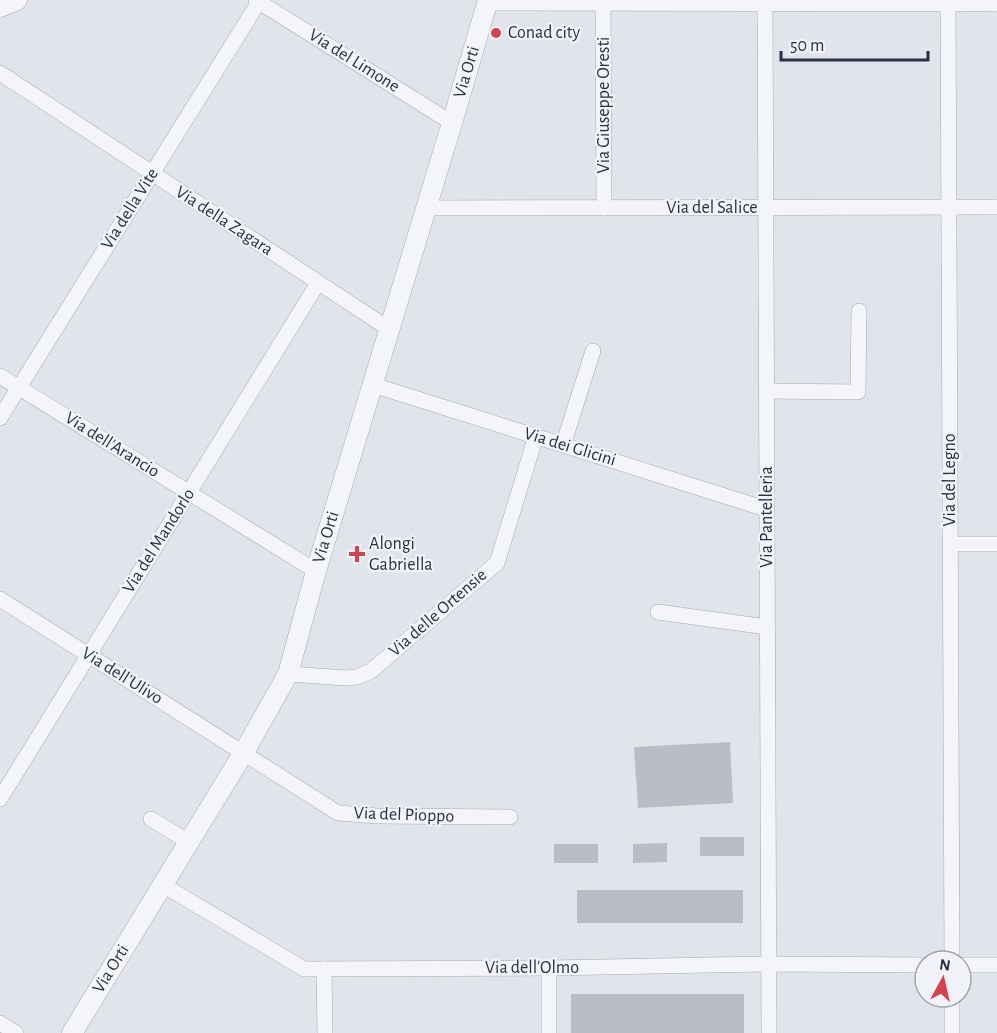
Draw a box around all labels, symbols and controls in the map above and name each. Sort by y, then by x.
place label: Conad city [508,24,581,42]
scale bar [781,24,928,62]
street label: Via del Limone [305,26,403,96]
marker: Conad city [489,26,503,40]
street label: Via Giuseppe Oresti [595,37,613,173]
text: 50 m [790,37,824,55]
street label: Via Orti [451,44,483,100]
street label: Via della Vite [98,165,162,253]
street label: Via della Zagara [172,183,276,259]
street label: Via del Salice [666,199,758,217]
street label: Via dell'Arancio [62,409,163,481]
street label: Via dei Glicini [522,424,618,470]
street label: Via del Legno [941,433,959,527]
street label: Via Pantelleria [758,466,776,568]
street label: Via del Mandorlo [120,485,198,596]
street label: Via Orti [310,509,343,565]
place label: Alongi Gabriella [369,535,433,574]
marker: Alongi Gabriella [350,547,364,561]
street label: Via delle Ortensie [386,566,490,660]
street label: Via dell'Ulivo [78,644,166,708]
street label: Via del Pioppo [353,804,455,826]
street label: Via Orti [90,942,133,996]
north arrow [913,949,973,1009]
text: N [938,956,952,974]
street label: Via dell'Olmo [485,959,579,977]

